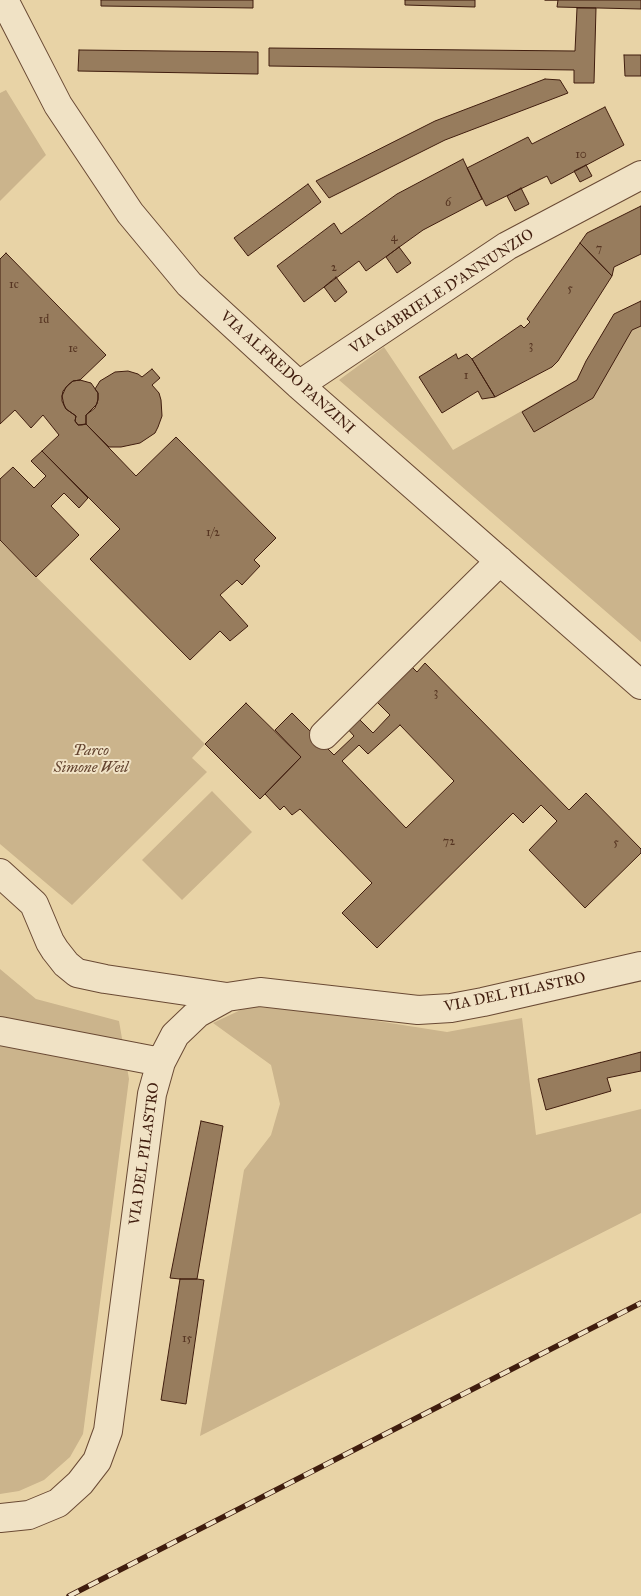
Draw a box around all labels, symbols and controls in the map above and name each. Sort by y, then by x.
house number: 10 [575,148,587,162]
house number: 6 [445,196,451,210]
street label: VIA GABRIELE D'ANNUNZIO [347,226,537,358]
house number: 4 [391,231,397,245]
house number: 7 [596,242,602,256]
house number: 2 [331,261,337,275]
house number: 1c [9,278,19,292]
house number: 5 [567,282,573,296]
street label: VIA ALFREDO PANZINI [216,308,358,438]
house number: 1d [39,313,49,327]
house number: 3 [529,339,533,353]
house number: 1e [68,342,78,356]
house number: 1 [464,369,468,383]
house number: 1/2 [206,526,220,540]
house number: 3 [434,686,438,700]
park label: Parco Simone Weil [54,742,128,777]
house number: 72 [443,835,455,849]
house number: 5 [613,836,619,850]
street label: VIA DEL PILASTRO [443,969,587,1017]
street label: VIA DEL PILASTRO [126,1081,164,1227]
house number: 15 [182,1332,192,1346]

